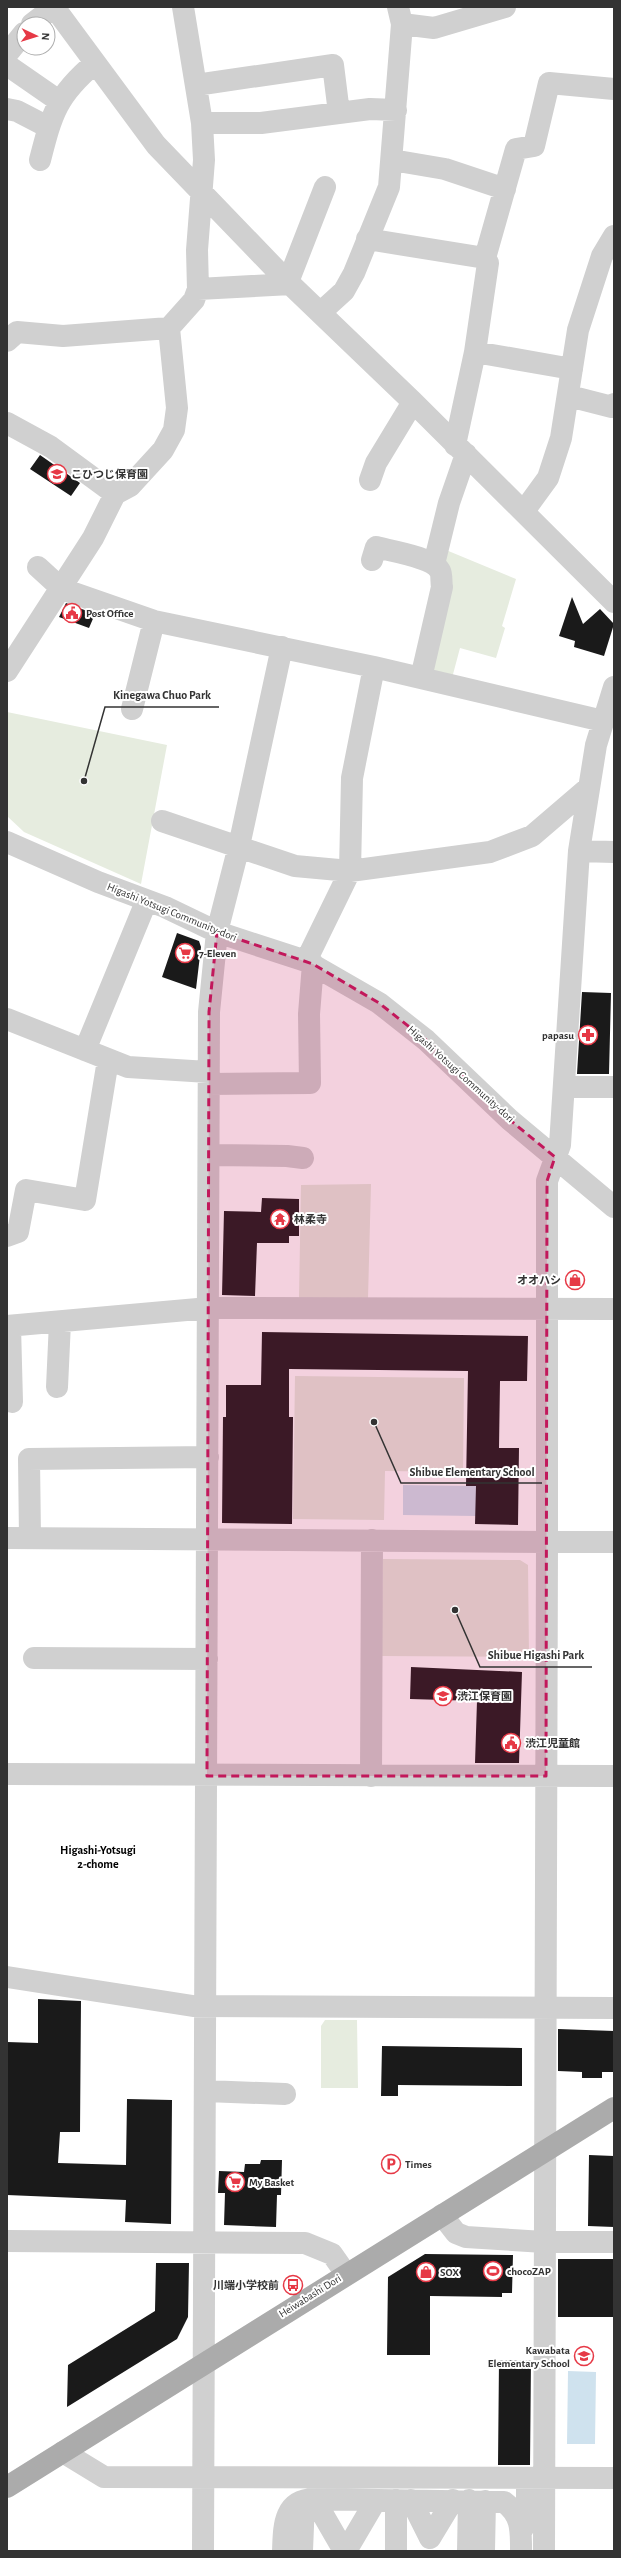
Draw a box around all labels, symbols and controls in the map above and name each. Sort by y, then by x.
north arrow [16,16,56,56]
text: N [40,32,51,41]
school or university icon: こひつじ保育園 [46,463,68,485]
place label: こひつじ保育園 [71,468,148,480]
public building icon: Post Office [61,602,83,624]
place label: Post Office [86,608,133,619]
callout: Kinegawa Chuo Park [105,683,219,707]
text: Kinegawa Chuo Park [113,689,211,701]
street label: Higashi Yotsugi Community-dori [106,881,238,943]
supermarket icon: 7-Eleven [174,942,196,964]
place label: 7-Eleven [199,948,237,959]
street label: Higashi Yotsugi Community-dori [406,1023,516,1125]
pharmacy icon: papasu [577,1024,599,1046]
place label: papasu [542,1030,574,1041]
temple icon: 林柔寺 [269,1208,291,1230]
place label: 林柔寺 [294,1213,327,1225]
shop icon: オオハシ [564,1269,586,1291]
place label: オオハシ [517,1275,561,1286]
callout: Shibue Elementary School [401,1459,542,1483]
text: Shibue Elementary School [409,1466,535,1479]
callout: Shibue Higashi Park [480,1643,592,1667]
text: Shibue Higashi Park [488,1649,584,1661]
school or university icon: 渋江保育園 [432,1685,454,1707]
place label: 渋江保育園 [457,1690,512,1702]
public building icon: 渋江児童館 [500,1732,522,1754]
place label: 渋江児童館 [525,1737,580,1749]
district label: Higashi-Yotsugi 2-chome [60,1844,136,1870]
parking icon: Times [380,2153,402,2175]
place label: Times [405,2159,432,2170]
supermarket icon: My Basket [224,2171,246,2193]
place label: My Basket [249,2177,295,2188]
sports icon: chocoZAP [482,2260,504,2282]
shop icon: SOX [415,2261,437,2283]
place label: chocoZAP [507,2266,551,2277]
place label: SOX [440,2267,459,2278]
street label: Heiwabashi Dori [277,2273,343,2319]
bus stop icon: 川端小学校前 [282,2274,304,2296]
place label: 川端小学校前 [213,2279,279,2291]
place label: Kawabata Elementary School [488,2345,571,2369]
school or university icon: Kawabata Elementary School [573,2345,595,2367]

